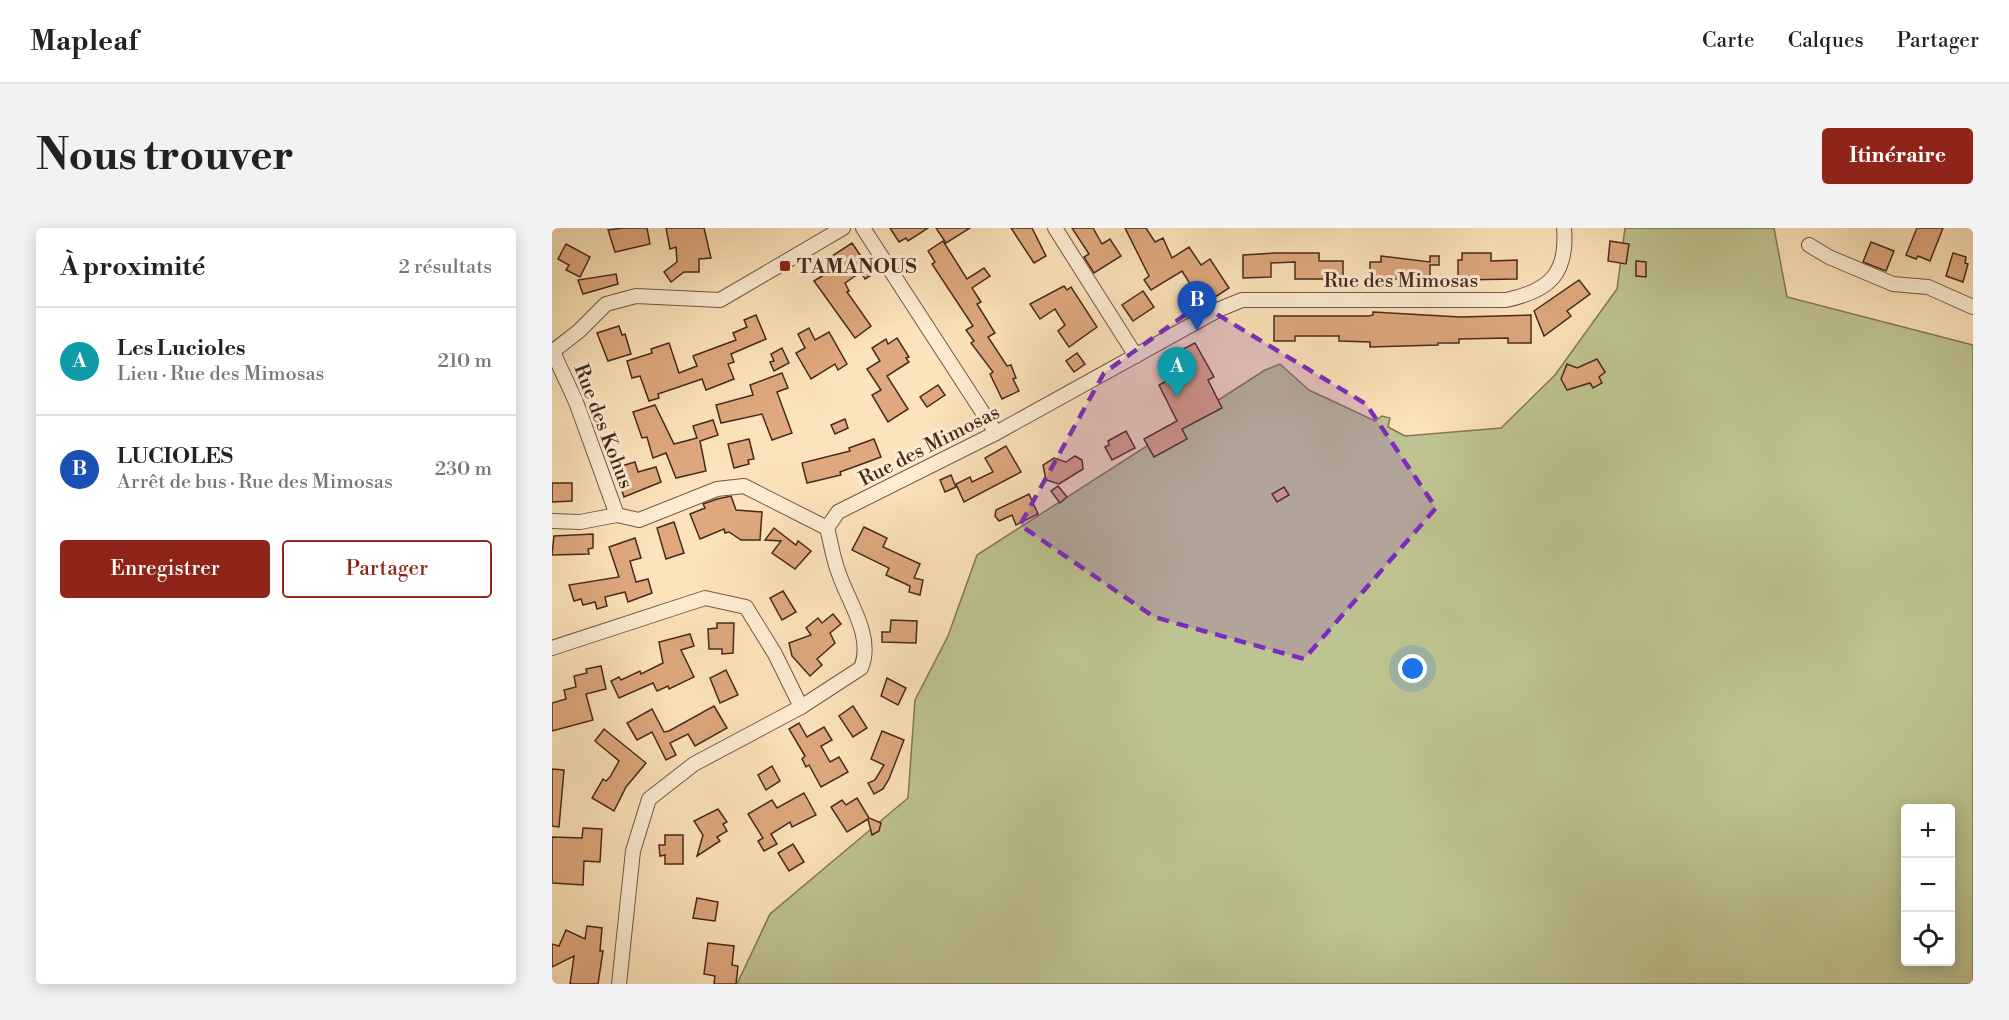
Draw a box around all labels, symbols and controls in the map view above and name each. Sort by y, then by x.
text: Mapleaf [30,24,138,59]
text: Carte [1702,28,1755,54]
text: Calques [1788,28,1864,54]
text: Partager [1897,28,1979,54]
button: Itinéraire [1822,128,1973,184]
text: Nous trouver [36,130,294,183]
text: À proximité [60,251,205,283]
text: 2 résultats [398,255,492,280]
place label: TAMANOUS [797,255,917,280]
marker: TAMANOUS [778,259,792,273]
street label: Rue des Mimosas [1324,269,1478,294]
pin: B [1178,282,1216,331]
text: Les Lucioles [117,335,245,362]
pin: A [1158,348,1196,397]
text: A [72,349,87,374]
text: 210 m [437,349,492,374]
street label: Rue des Kohus [567,361,638,492]
text: Lieu · Rue des Mimosas [117,362,324,387]
street label: Rue des Mimosas [855,400,1004,493]
text: LUCIOLES [117,443,233,470]
text: B [72,457,87,482]
text: 230 m [435,457,492,482]
text: Arrêt de bus · Rue des Mimosas [117,470,393,495]
button: Enregistrer [60,540,270,598]
button: Partager [282,540,492,598]
your location [1398,654,1427,683]
map controls [1901,804,1955,966]
button: + [1901,804,1955,858]
button: − [1901,858,1955,912]
button: locate [1901,912,1955,966]

